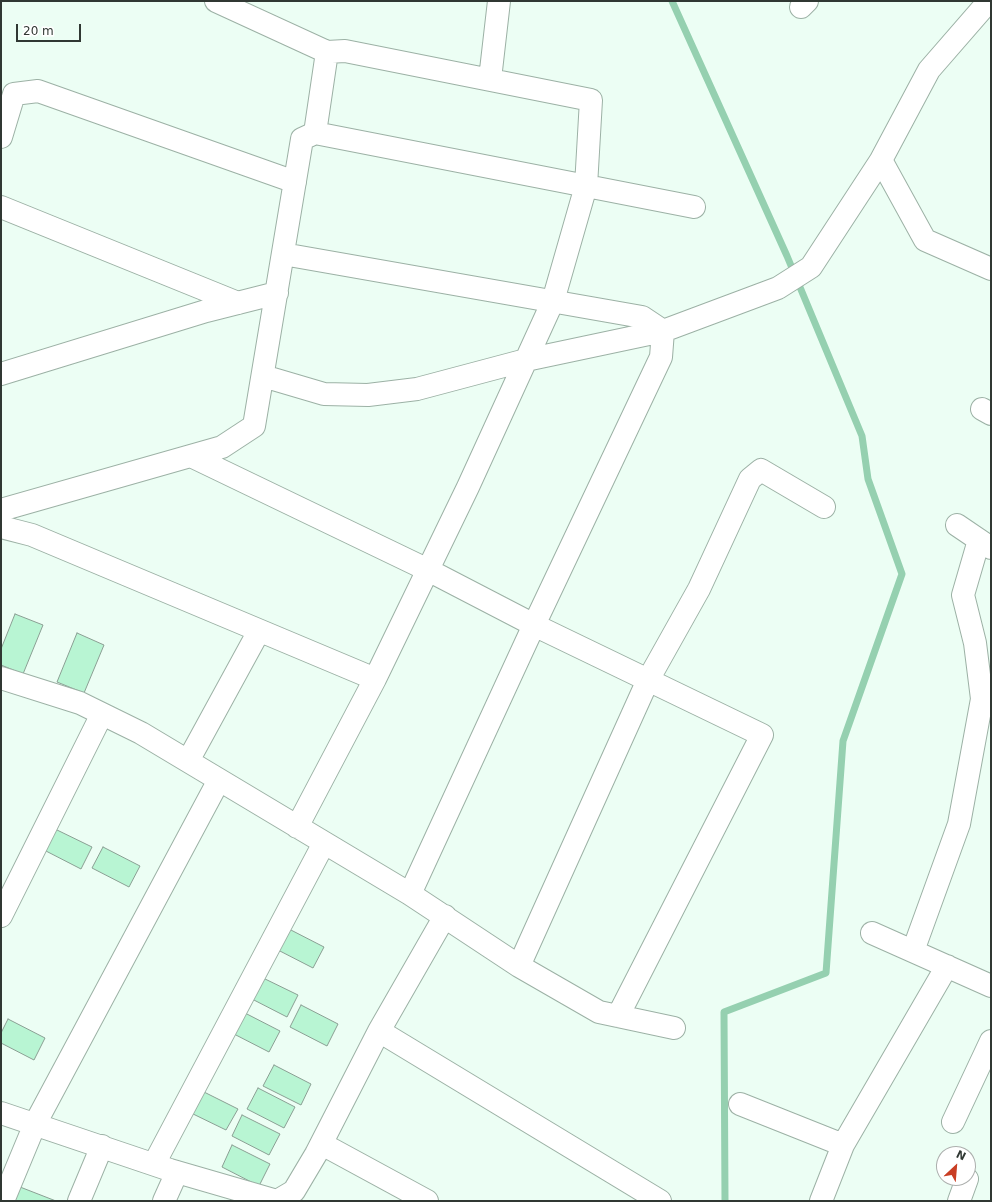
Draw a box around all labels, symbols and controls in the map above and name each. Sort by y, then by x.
scale bar [18,16,83,42]
text: 20 m [23,24,54,38]
north arrow [936,1146,976,1186]
text: N [954,1148,968,1164]

